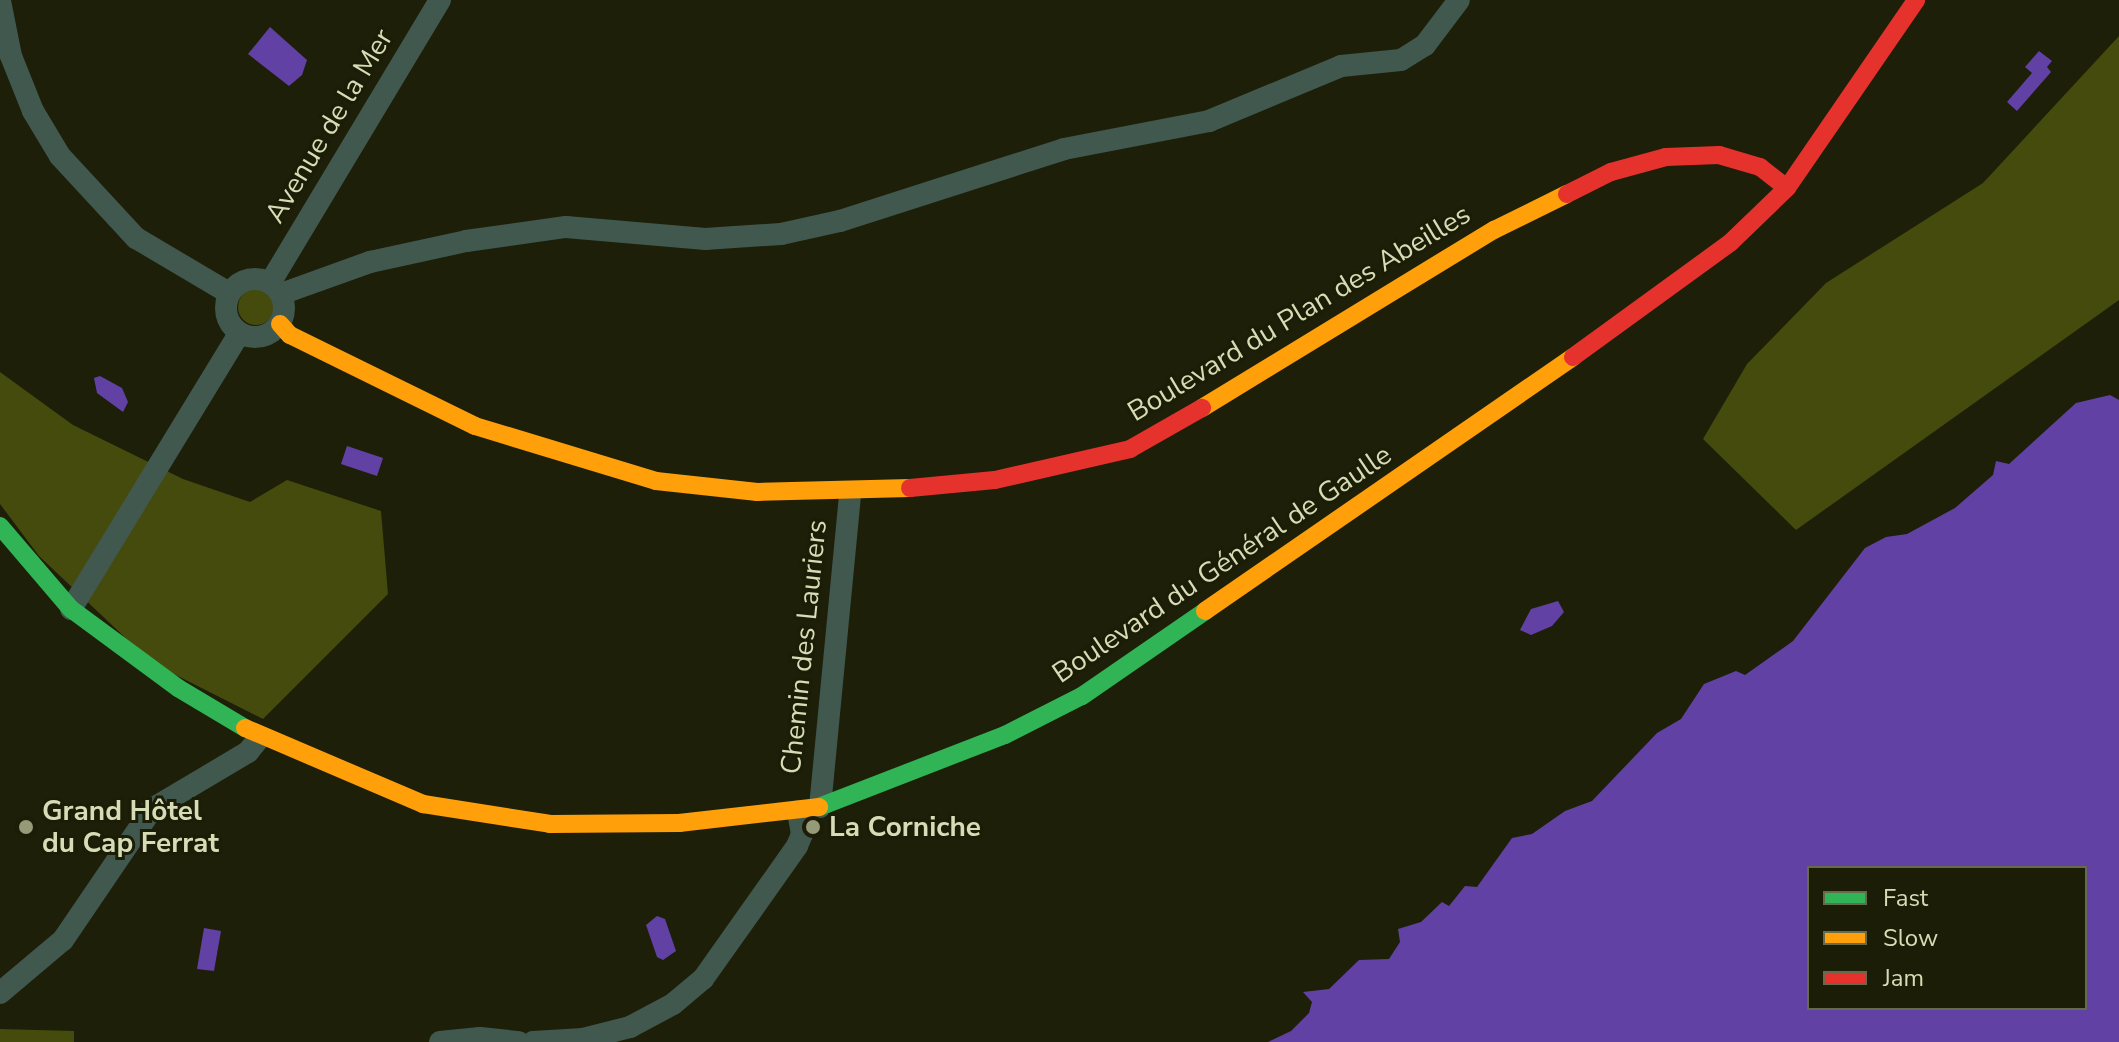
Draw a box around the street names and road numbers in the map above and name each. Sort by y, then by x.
street label: Avenue de la Mer [258,23,400,229]
street label: Boulevard du Plan des Abeilles [1122,197,1476,429]
street label: Boulevard du Général de Gaulle [1046,438,1398,690]
street label: Chemin des Lauriers [774,518,834,776]

